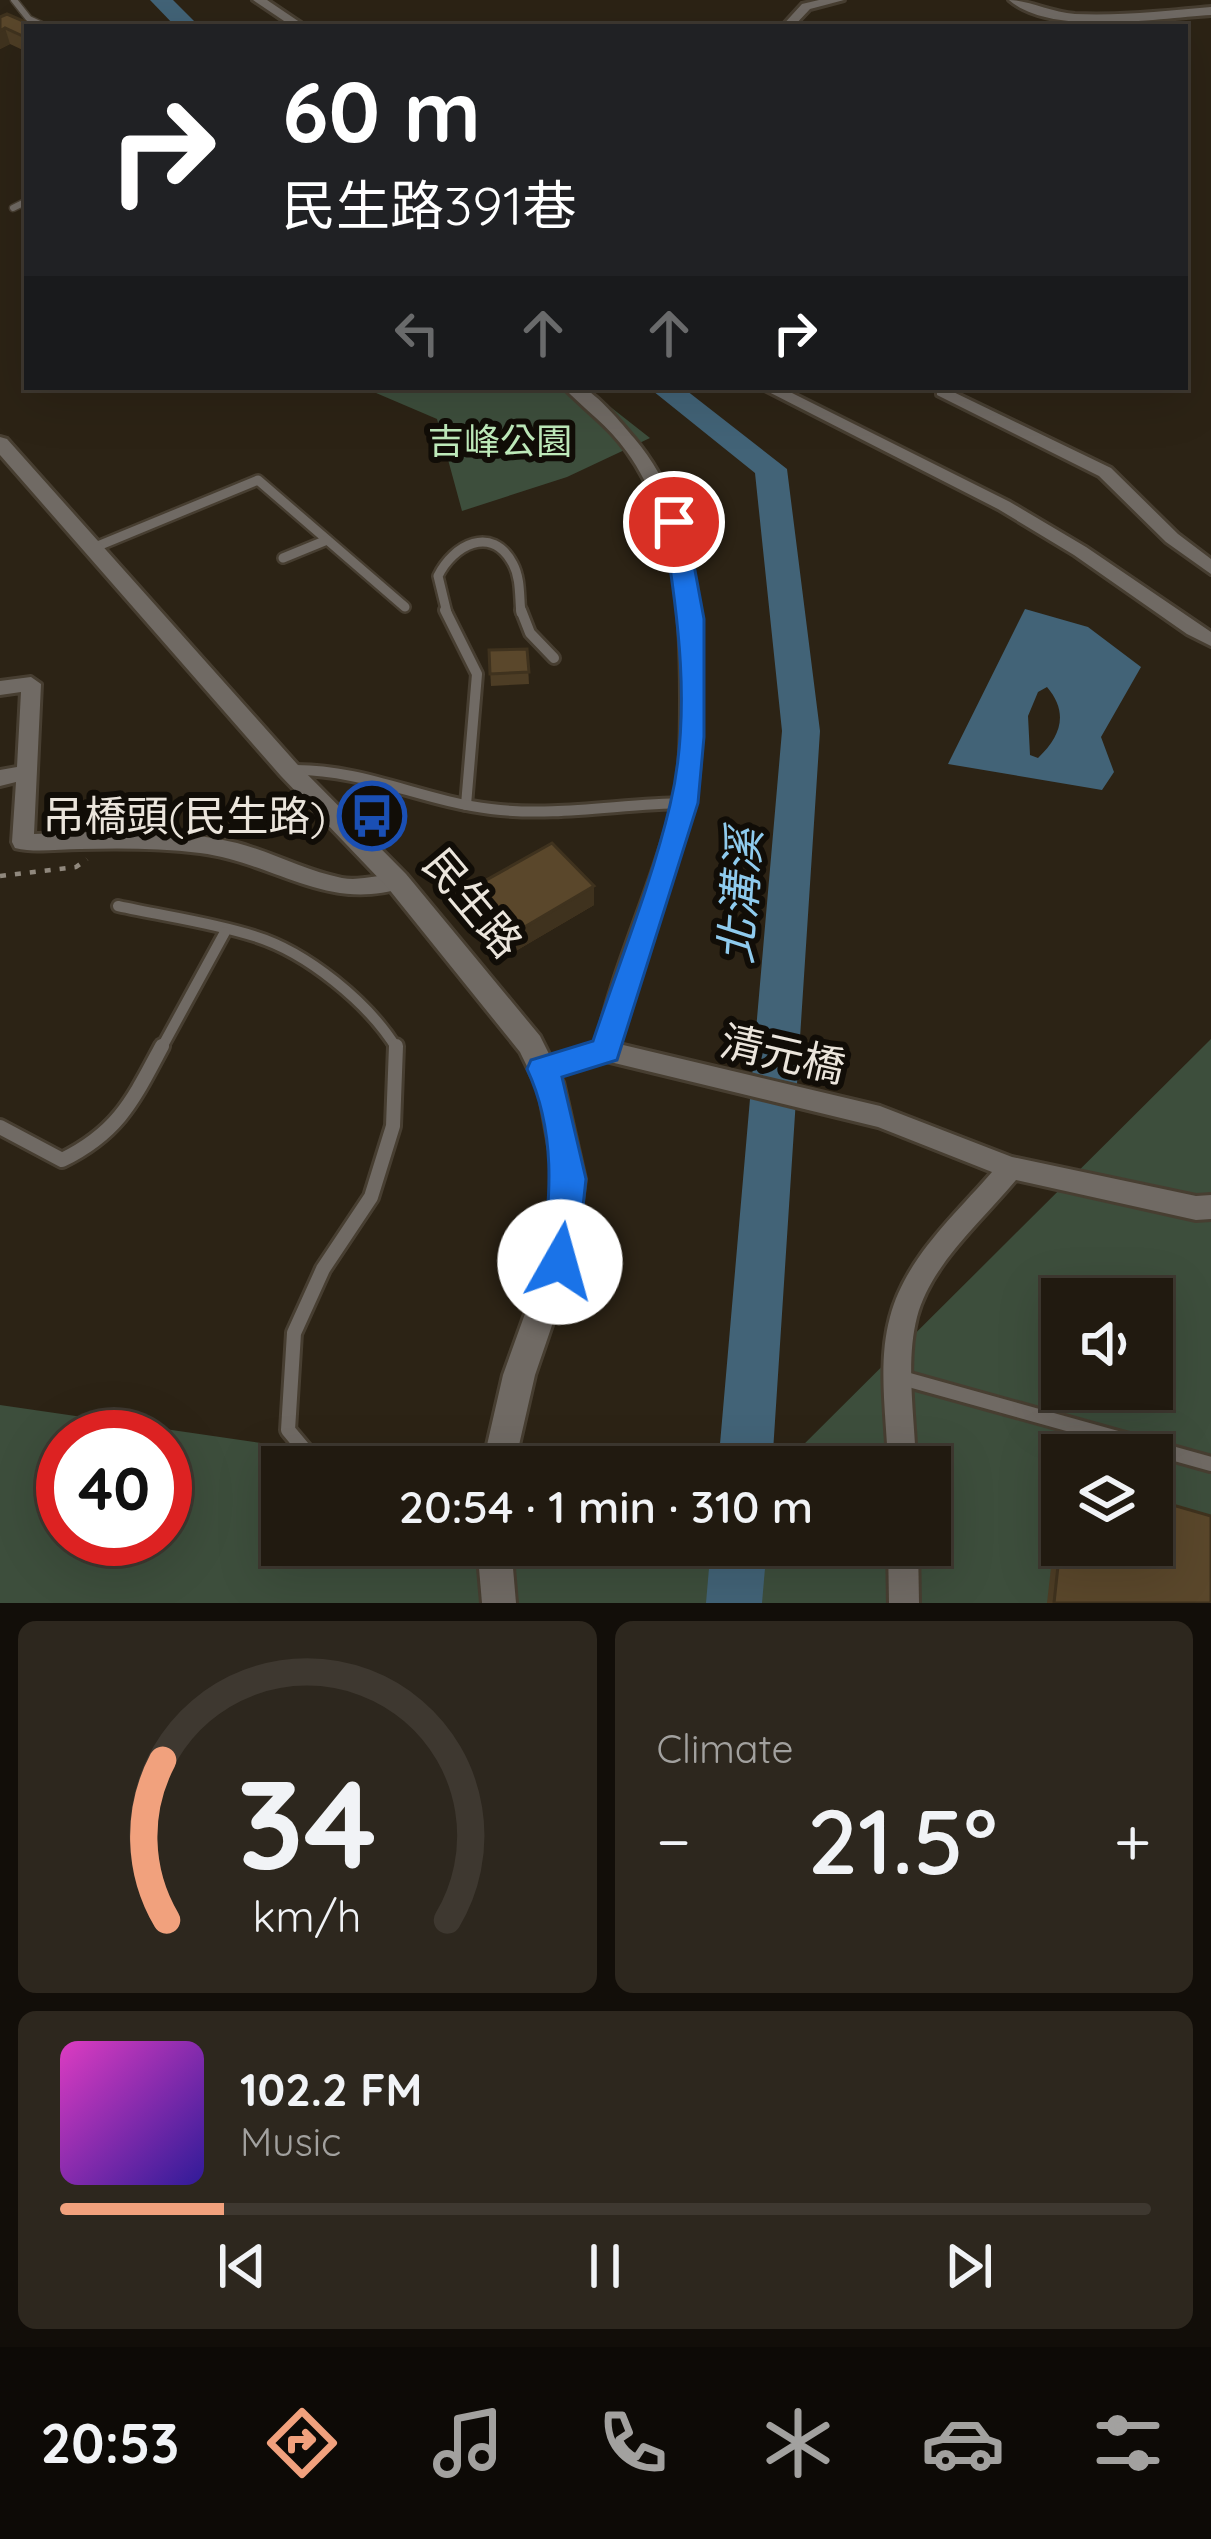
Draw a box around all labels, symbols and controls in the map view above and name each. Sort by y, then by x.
text: 60 m [282,58,481,163]
icon: right [84,72,240,228]
text: 民生路391巷 [282,171,577,239]
icon: left [384,300,450,366]
icon: ahead [510,300,576,366]
icon: ahead [636,300,702,366]
icon: right [762,300,828,366]
park label: 吉峰公園 [428,418,572,463]
pin [623,471,725,573]
icon: arrive [641,489,707,555]
bus stop icon: 吊橋頭(民生路) [337,781,407,851]
place label: 吊橋頭(民生路) [43,789,326,842]
water label: 北溝溪 [706,821,772,965]
street label: 民生路 [413,837,534,968]
street label: 清元橋 [716,1014,850,1094]
position arrow [497,1199,623,1325]
map controls [1041,1278,1173,1566]
button: sound [1041,1278,1173,1410]
speed limit sign: 40 [36,1410,192,1566]
button: layers [1041,1434,1173,1566]
text: 20:54 · 1 min · 310 m [399,1478,813,1534]
text: Climate [657,1724,794,1773]
text: 34 [237,1744,377,1900]
text: 21.5° [807,1784,997,1897]
text: − [657,1799,691,1882]
text: + [1114,1799,1151,1882]
text: km/h [253,1889,362,1943]
text: 102.2 FM [240,2061,422,2117]
text: Music [240,2117,341,2166]
icon: previous [209,2233,275,2299]
icon: pause [572,2233,638,2299]
icon: next [936,2233,1002,2299]
icon: directions [260,2401,344,2485]
icon: music [426,2401,510,2485]
icon: phone [591,2401,675,2485]
icon: climate [756,2401,840,2485]
icon: car [921,2401,1005,2485]
icon: filters [1086,2401,1170,2485]
text: 20:53 [41,2409,179,2477]

